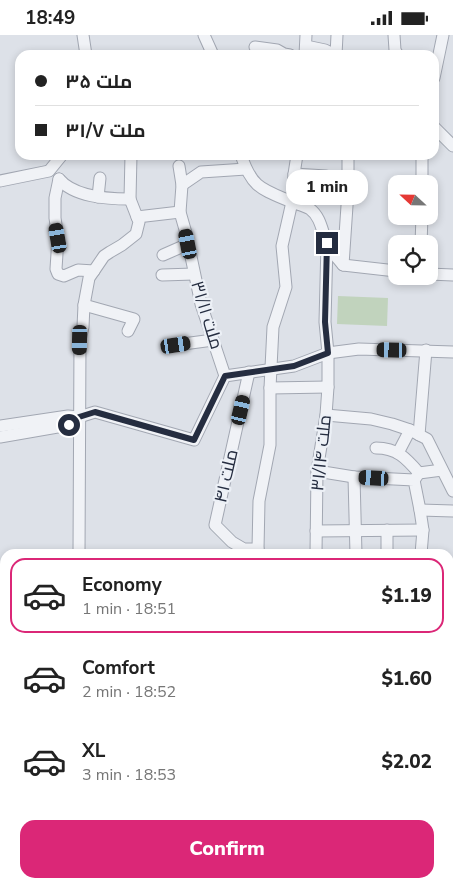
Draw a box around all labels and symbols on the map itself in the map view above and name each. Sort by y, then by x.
callout: 1 min [286,171,368,205]
north arrow [388,175,438,225]
car [48,222,67,254]
car [177,228,198,260]
route end [316,232,338,254]
street label: ملت ۳۱/۱۱ [185,278,229,352]
car [72,325,87,355]
car [160,335,191,355]
car [376,342,407,358]
car [230,394,251,426]
route start [58,414,80,436]
street label: ملت ۳۱/۱۴ [305,414,337,492]
street label: ملت ۴۱ [208,447,244,505]
car [358,470,389,486]

